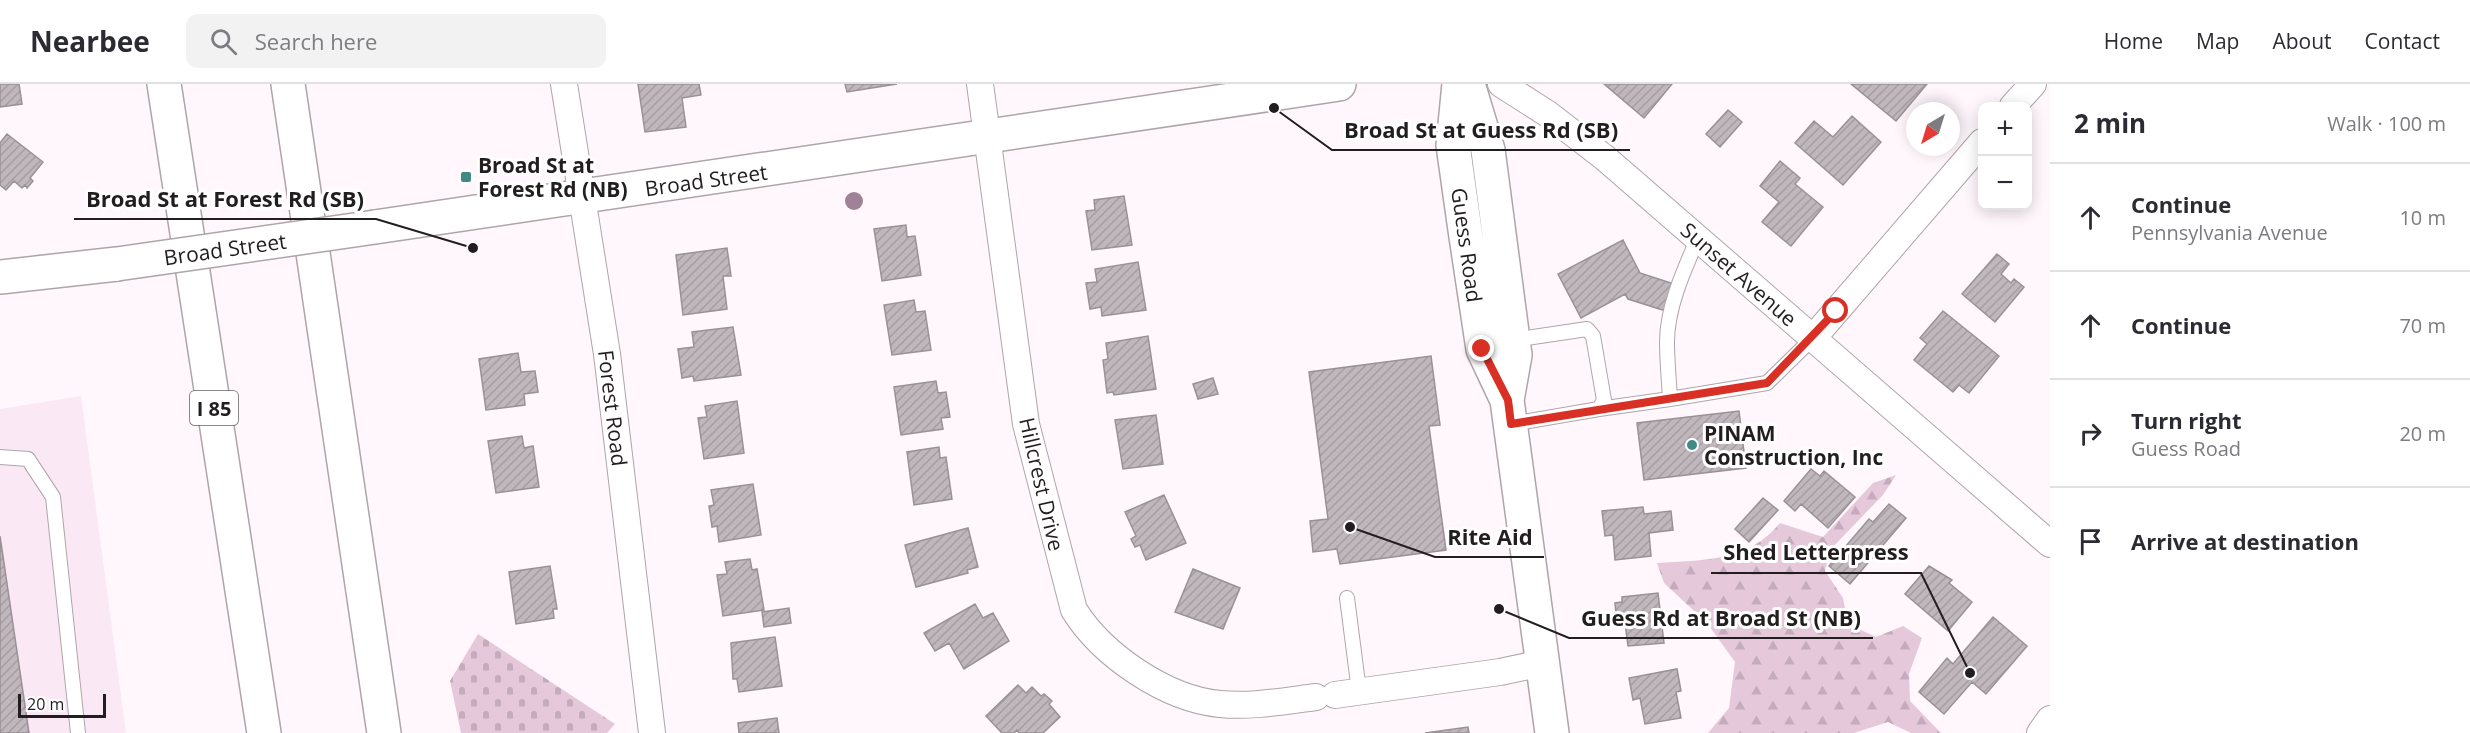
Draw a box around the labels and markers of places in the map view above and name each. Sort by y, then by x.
callout: Broad St at Guess Rd (SB) [1332,110,1630,150]
place label: Broad St at Forest Rd (NB) [478,151,628,203]
marker: Broad St at Forest Rd (NB) [459,170,473,184]
callout: Broad St at Forest Rd (SB) [74,179,376,219]
place label: PINAM Construction, Inc [1704,419,1883,471]
marker: PINAM Construction, Inc [1685,438,1699,452]
callout: Rite Aid [1435,517,1544,557]
callout: Shed Letterpress [1711,533,1921,573]
callout: Guess Rd at Broad St (NB) [1569,598,1873,638]

